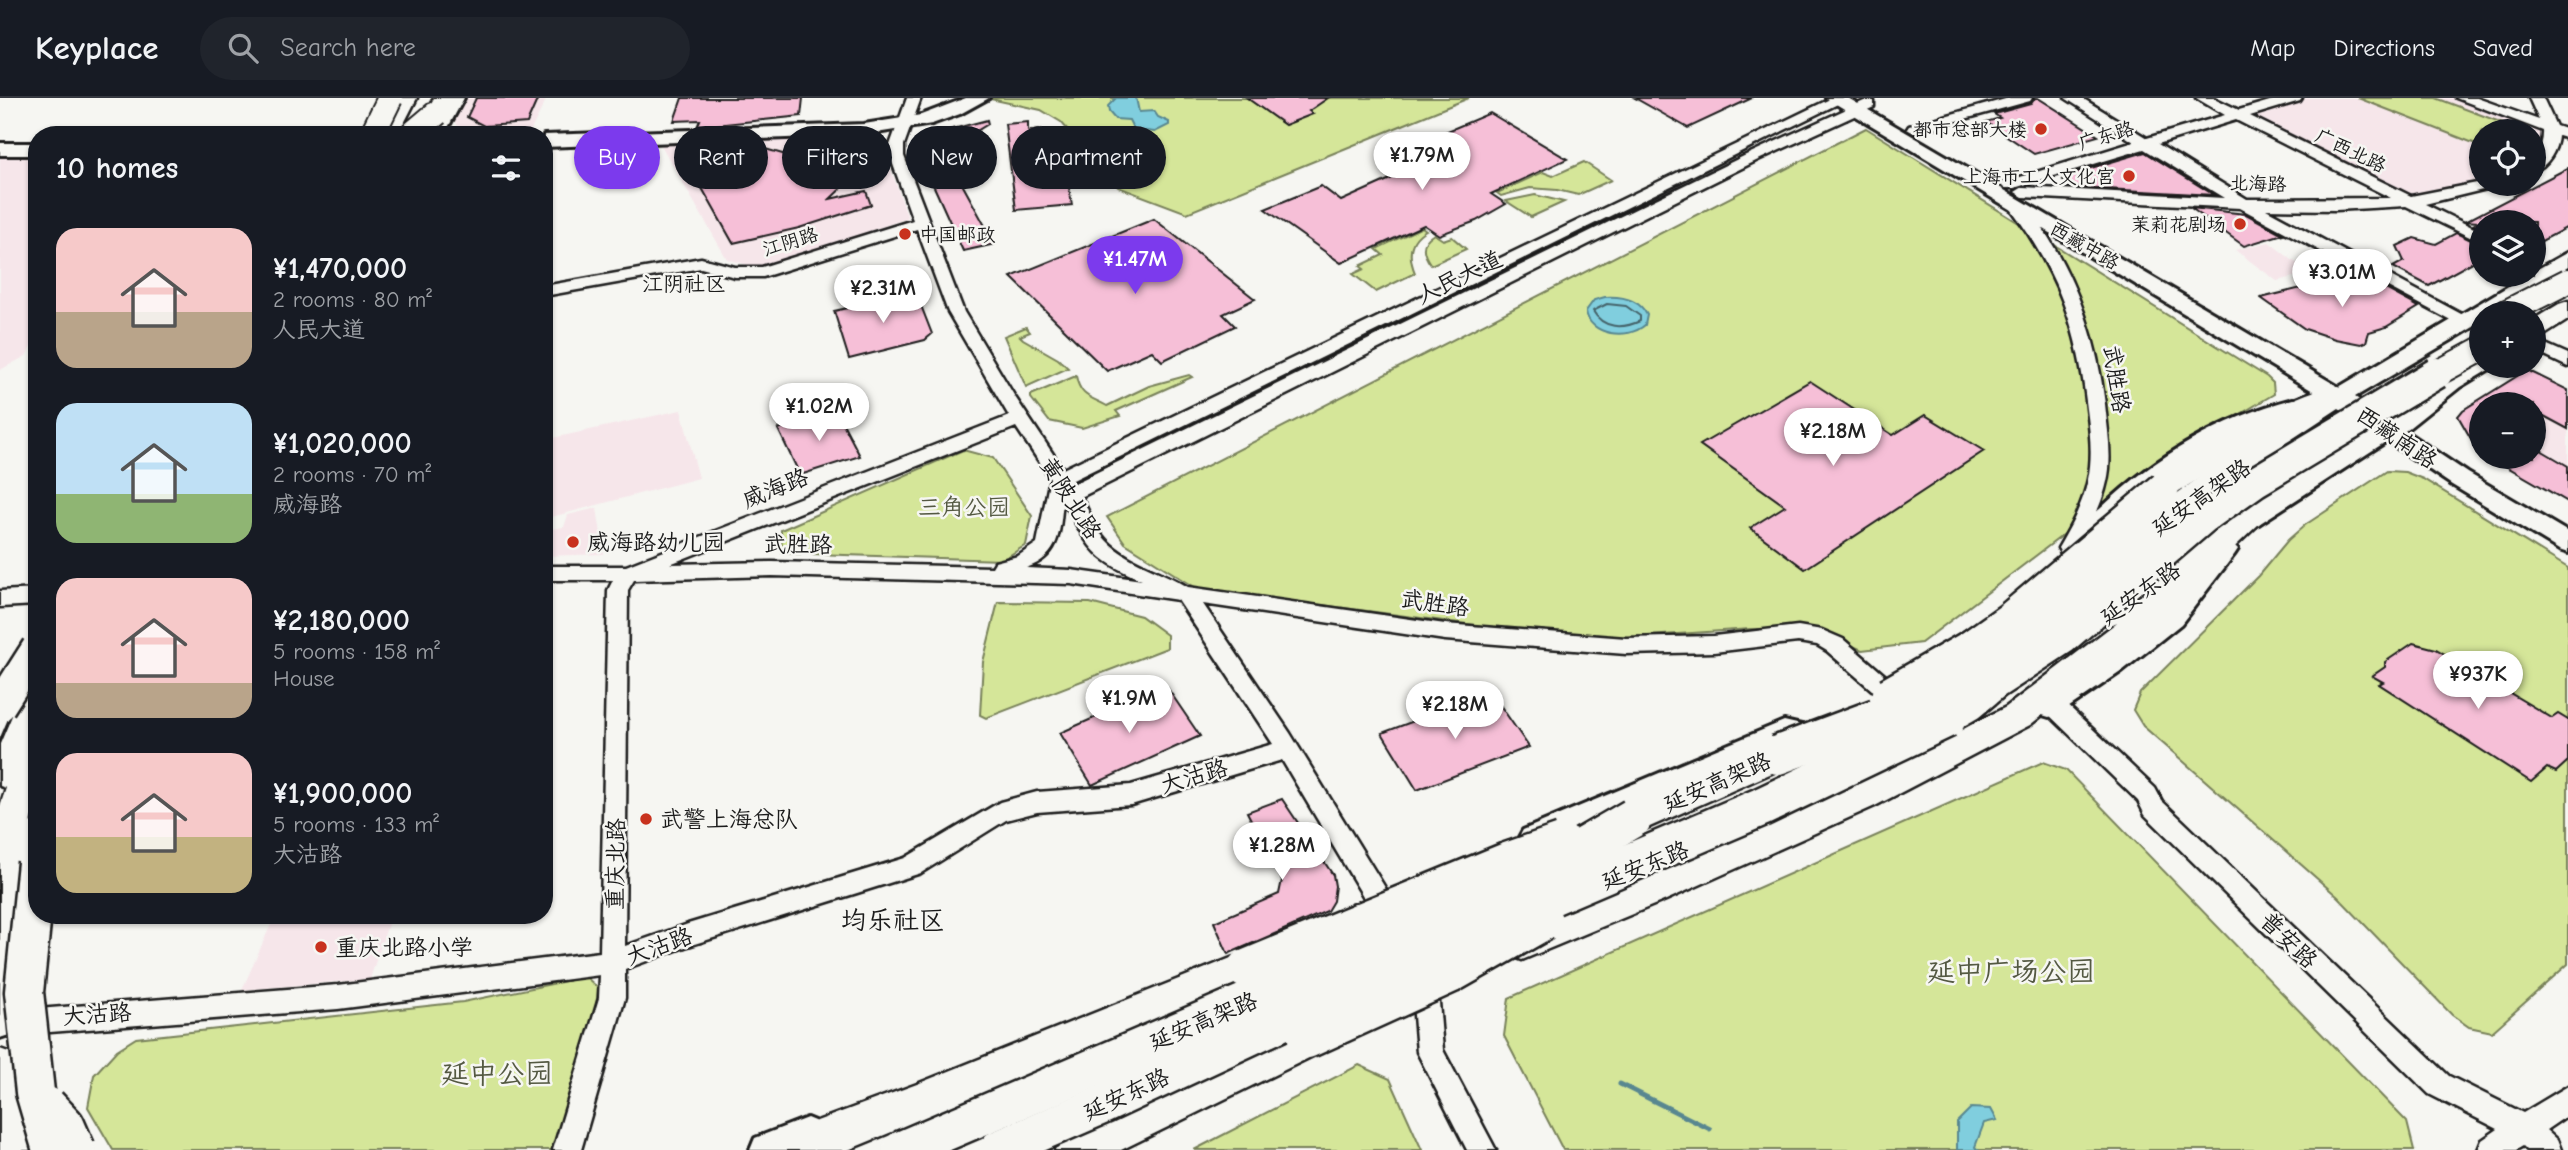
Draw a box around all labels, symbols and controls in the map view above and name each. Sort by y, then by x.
search box [200,17,690,80]
text: Keyplace [35,29,158,67]
icon: search [224,29,262,67]
text: Search here [280,33,416,63]
text: Map [2250,34,2296,62]
text: Directions [2334,34,2435,62]
text: Saved [2473,34,2533,62]
street label: 广东路 [2076,117,2137,155]
place label: 都市总部大楼 [1913,119,2027,141]
map controls [2469,119,2546,469]
button: locate [2469,119,2546,196]
marker: 都市总部大楼 [2033,121,2049,137]
street label: 广西北路 [2312,124,2390,177]
chip: Buy [574,126,660,189]
chip: Rent [674,126,768,189]
chip: Filters [782,126,892,189]
chip: New [906,126,997,189]
chip: Apartment [1011,126,1166,189]
pin: ¥1.79M [1365,132,1479,192]
text: ¥1.79M [1390,141,1454,168]
icon: filters [487,149,525,187]
text: 10 homes [56,151,178,186]
place label: 上海市工人文化宫 [1963,166,2115,188]
marker: 上海市工人文化宫 [2121,168,2137,184]
street label: 北海路 [2229,172,2287,196]
button: layers [2469,210,2546,287]
place label: 茉莉花剧场 [2131,214,2226,236]
marker: 茉莉花剧场 [2232,216,2248,232]
street label: 西藏中路 [2046,217,2123,274]
street label: 江阴路 [760,223,821,261]
place label: 中国邮政 [919,224,996,246]
marker: 中国邮政 [897,226,913,242]
pin: ¥1.47M [1078,236,1192,296]
text: ¥1.47M [1103,245,1167,272]
street label: 人民大道 [1412,245,1506,310]
pin: ¥3.01M [2285,250,2399,309]
text: ¥1,470,000 [273,251,407,286]
icon: home [112,256,196,340]
text: ¥3.01M [2308,258,2376,285]
pin: ¥2.31M [826,266,940,325]
district label: 江阴社区 [642,272,726,296]
text: ¥2.31M [850,274,916,301]
text: 2 rooms · 80 m² [273,286,432,313]
button: + [2469,301,2546,378]
text: 人民大道 [273,316,365,343]
street label: 武胜路 [2098,343,2135,415]
pin: ¥1.02M [762,384,876,443]
text: ¥1.02M [785,392,853,419]
button: − [2469,392,2546,469]
street label: 西藏南路 [2351,400,2442,474]
pin: ¥2.18M [1776,408,1890,468]
text: ¥2.18M [1800,417,1866,444]
text: ¥1,020,000 [273,426,412,461]
icon: home [112,431,196,515]
street label: 黄陂北路 [1034,452,1107,544]
street label: 延安高架路 [2146,453,2256,541]
text: 2 rooms · 70 m² [273,461,431,488]
street label: 威海路 [738,463,812,514]
text: 威海路 [273,491,342,518]
park label: 三角公园 [918,494,1010,521]
place label: 威海路幼儿园 [587,529,725,556]
street label: 武胜路 [763,530,833,559]
marker: 威海路幼儿园 [565,534,581,550]
street label: 延安东路 [2095,556,2186,631]
street label: 武胜路 [1399,585,1471,622]
text: ¥2,180,000 [273,603,410,638]
icon: home [112,606,196,690]
text: 5 rooms · 158 m² [273,638,440,665]
pin: ¥937K [2429,652,2527,711]
text: ¥937K [2449,660,2507,687]
text: House [273,665,335,692]
pin: ¥1.9M [1080,676,1178,735]
pin: ¥2.18M [1398,682,1512,741]
text: ¥1.9M [1101,684,1157,711]
text: ¥2.18M [1422,690,1488,717]
street label: 延安高架路 [1659,747,1775,818]
street label: 大沽路 [1157,754,1231,799]
text: ¥1,900,000 [273,776,413,811]
icon: home [112,781,196,865]
place label: 武警上海总队 [660,806,798,833]
text: 5 rooms · 133 m² [273,811,439,838]
marker: 武警上海总队 [638,811,654,827]
street label: 重庆北路 [601,818,630,910]
pin: ¥1.28M [1225,822,1339,882]
text: ¥1.28M [1249,831,1315,858]
street label: 延安东路 [1597,836,1693,895]
text: 大沽路 [273,841,342,868]
district label: 均乐社区 [841,906,945,936]
street label: 普安路 [2254,907,2323,974]
street label: 大沽路 [622,922,696,971]
place label: 重庆北路小学 [335,934,473,961]
marker: 重庆北路小学 [313,939,329,955]
park label: 延中广场公园 [1927,956,2095,988]
street label: 延安高架路 [1145,987,1261,1056]
street label: 大沽路 [62,999,132,1030]
park label: 延中公园 [441,1058,553,1090]
street label: 延安东路 [1079,1063,1174,1126]

